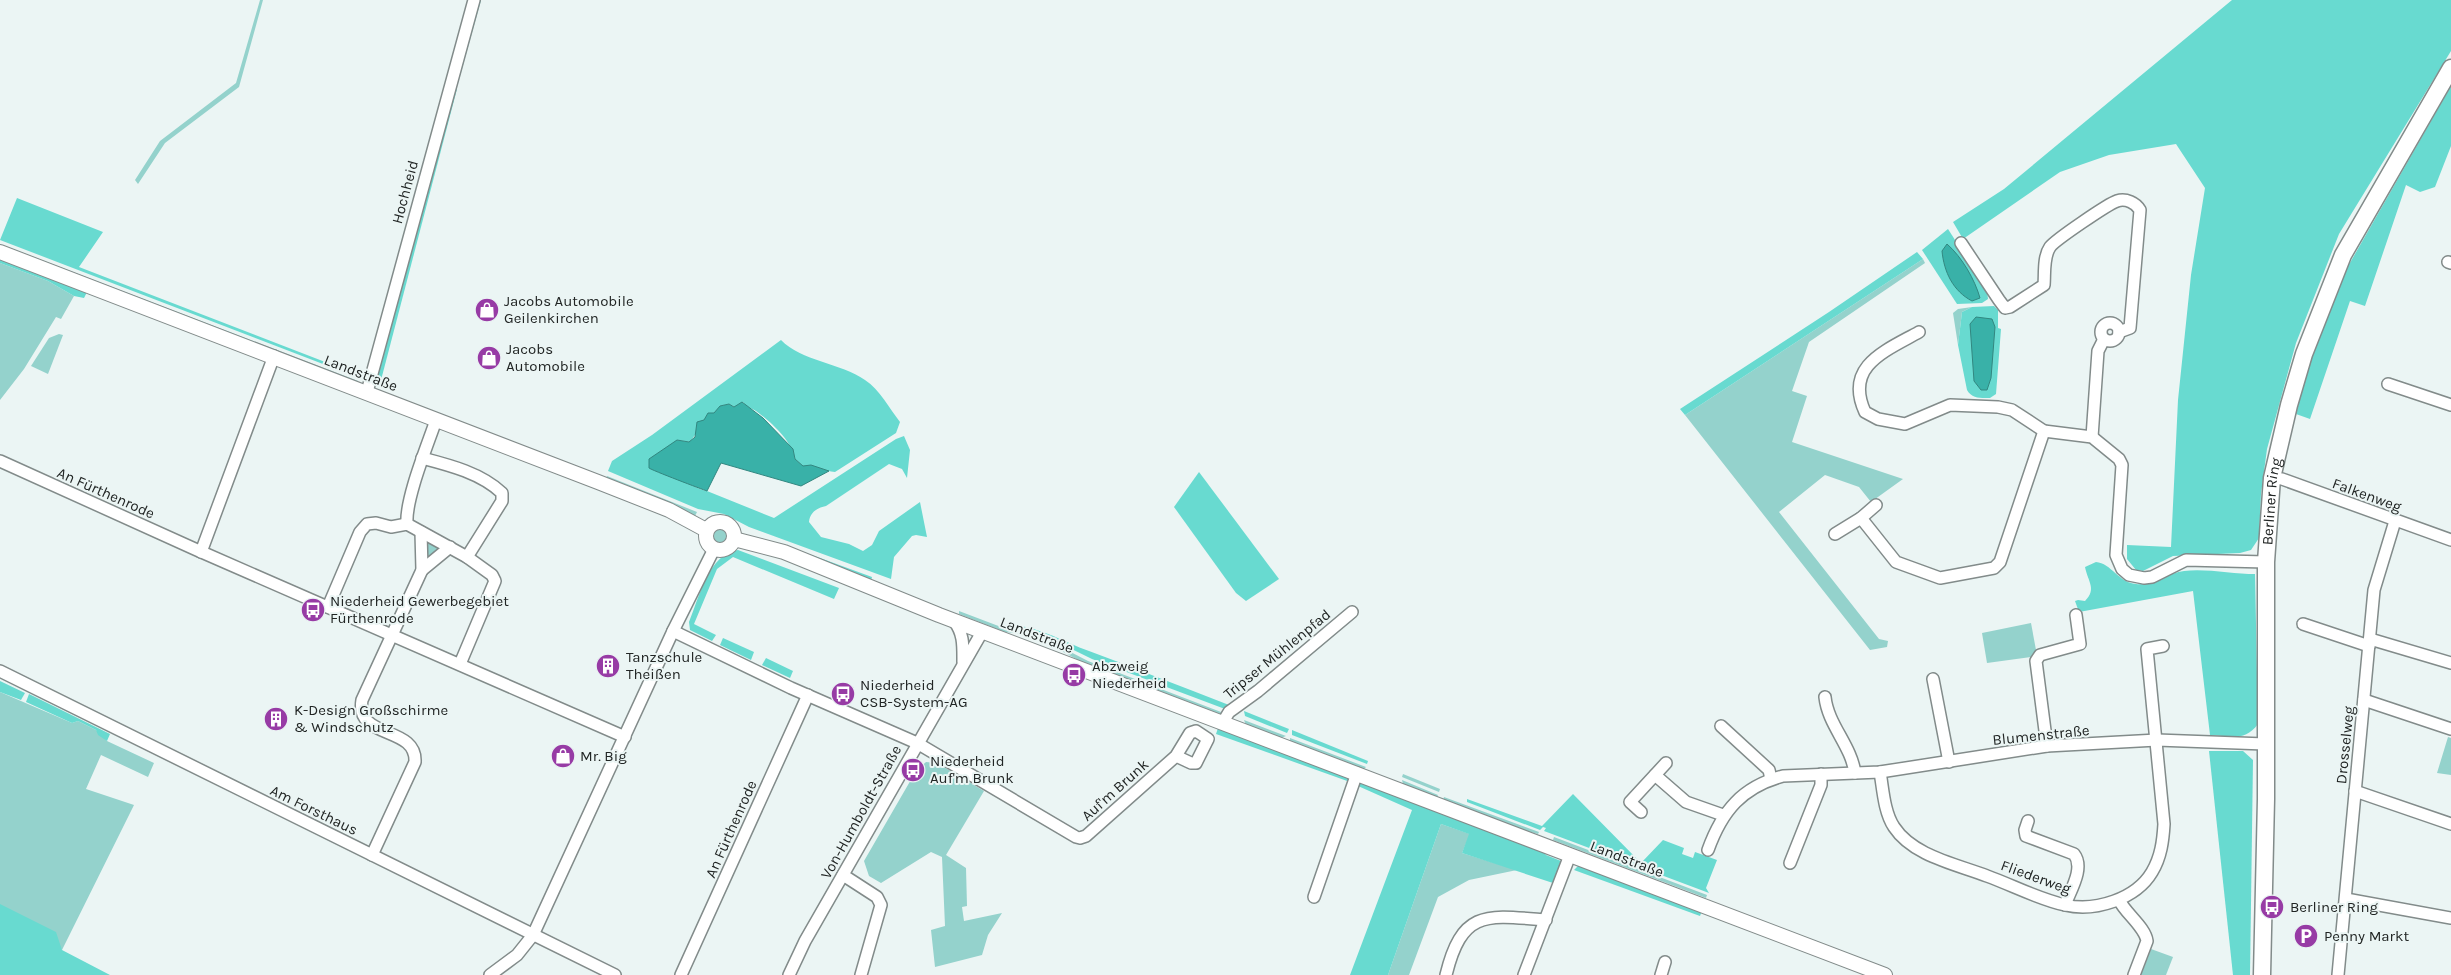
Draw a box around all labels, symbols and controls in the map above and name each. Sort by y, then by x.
street label: Hochheid [388,158,422,226]
place label: Jacobs Automobile Geilenkirchen [504,292,634,327]
shop icon: Jacobs Automobile Geilenkirchen [474,297,500,323]
place label: Jacobs Automobile [506,340,585,375]
shop icon: Jacobs Automobile [476,345,502,371]
street label: Landstraße [322,351,400,395]
street label: Berliner Ring [2258,455,2286,546]
street label: An Fürthenrode [54,463,158,523]
street label: Falkenweg [2330,474,2405,516]
place label: Niederheid Gewerbegebiet Fürthenrode [330,592,509,627]
bus stop icon: Niederheid Gewerbegebiet Fürthenrode [300,597,326,623]
street label: Tripser Mühlenpfad [1220,605,1334,703]
street label: Landstraße [998,613,1076,657]
place label: Tanzschule Theißen [626,648,702,683]
building icon: Tanzschule Theißen [595,653,621,679]
place label: Abzweig Niederheid [1092,657,1167,692]
bus stop icon: Abzweig Niederheid [1061,662,1087,688]
place label: Niederheid CSB-System-AG [860,676,968,711]
bus stop icon: Niederheid CSB-System-AG [830,681,856,707]
place label: K-Design Großschirme & Windschutz [294,701,448,736]
street label: Drosselweg [2332,705,2358,785]
building icon: K-Design Großschirme & Windschutz [263,706,289,732]
street label: Blumenstraße [1992,721,2090,749]
street label: Von-Humboldt-Straße [817,742,905,882]
shop icon: Mr. Big [550,743,576,769]
place label: Mr. Big [580,747,627,765]
place label: Niederheid Auf'm Brunk [930,752,1014,787]
street label: Auf'm Brunk [1078,755,1152,825]
bus stop icon: Niederheid Auf'm Brunk [900,757,926,783]
street label: An Fürthenrode [701,777,761,881]
street label: Am Forsthaus [267,781,361,839]
street label: Landstraße [1588,837,1666,881]
street label: Fliederweg [1998,856,2074,898]
bus stop icon: Berliner Ring [2259,894,2285,920]
place label: Berliner Ring [2290,898,2379,916]
parking icon: Penny Markt [2293,923,2319,949]
place label: Penny Markt [2324,927,2409,945]

